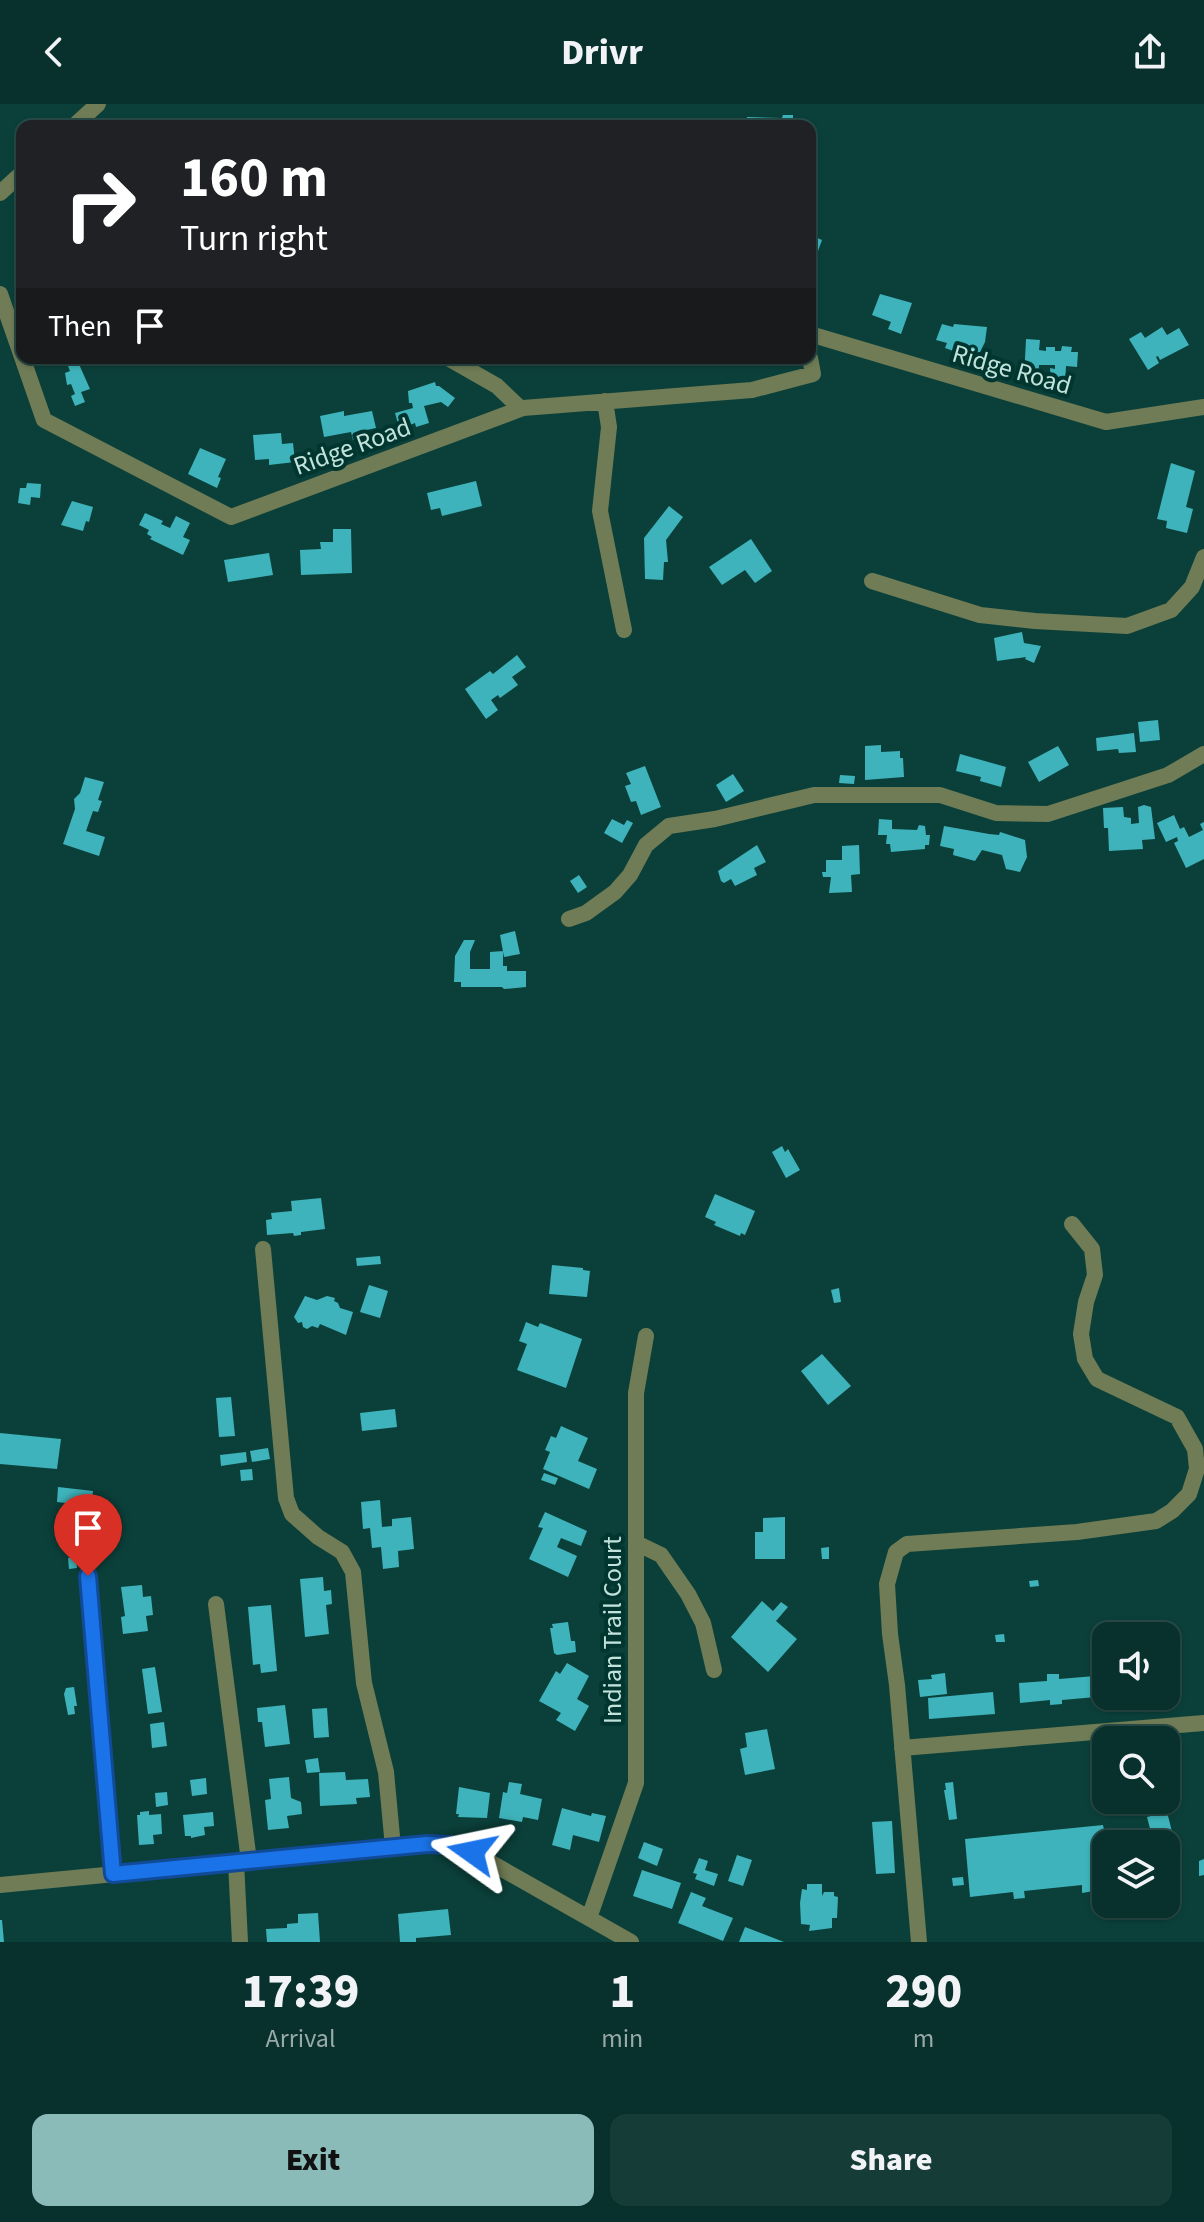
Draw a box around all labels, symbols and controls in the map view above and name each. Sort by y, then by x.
text: Drivr [561,27,643,78]
icon: back [32,30,76,74]
icon: share [1128,30,1172,74]
text: 160 m [180,139,328,218]
icon: right [48,152,152,256]
text: Turn right [180,213,328,264]
icon: arrive [128,304,172,348]
text: Then [48,305,112,348]
street label: Ridge Road [948,335,1076,404]
street label: Ridge Road [288,408,416,485]
pin [54,1494,122,1576]
icon: arrive [66,1506,110,1550]
street label: Indian Trail Court [594,1536,631,1724]
map controls [1092,1622,1180,1918]
button: sound [1092,1622,1180,1710]
button: search [1092,1726,1180,1814]
position arrow [430,1810,514,1894]
button: layers [1092,1830,1180,1918]
text: 17:39 [242,1958,359,2026]
text: 1 [609,1958,635,2026]
text: 290 [885,1958,962,2026]
text: Arrival [266,2020,336,2057]
text: min [601,2020,643,2057]
text: m [913,2020,934,2057]
button: Exit [32,2114,594,2206]
button: Share [610,2114,1172,2206]

